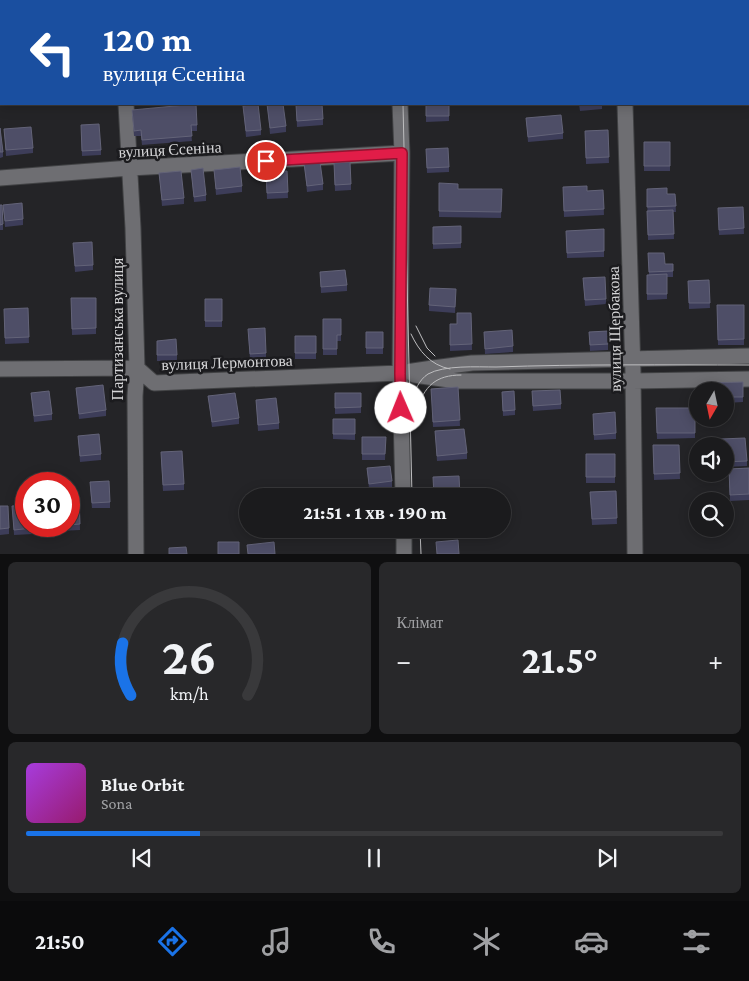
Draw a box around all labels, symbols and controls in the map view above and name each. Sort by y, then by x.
icon: left [20,20,85,85]
text: 120 m [103,20,192,59]
text: вулиця Єсеніна [103,61,245,86]
street label: вулиця Єсеніна [118,138,222,162]
pin [245,140,287,182]
icon: arrive [252,147,280,175]
street label: Партизанська вулиця [109,257,127,400]
street label: вулиця Щербакова [605,266,625,392]
street label: вулиця Лермонтова [161,352,293,374]
position arrow [374,381,426,433]
north arrow [689,382,734,428]
map controls [689,382,734,537]
button: sound [689,437,734,482]
speed limit sign: 30 [15,472,80,537]
button: search [689,492,734,537]
text: 21:51 · 1 хв · 190 m [303,502,447,523]
text: Клімат [397,614,443,631]
text: 26 [162,627,217,685]
text: 21.5° [521,639,598,681]
text: − [397,645,411,676]
text: + [708,645,723,676]
text: km/h [170,684,209,704]
text: Blue Orbit [101,774,184,795]
text: Sona [101,795,132,812]
icon: previous [128,844,156,872]
icon: pause [360,844,388,872]
icon: next [593,844,621,872]
icon: directions [155,924,190,959]
icon: music [259,924,294,959]
icon: phone [364,924,399,959]
icon: climate [469,924,504,959]
icon: car [574,924,609,959]
icon: filters [679,924,714,959]
text: 21:50 [35,929,85,954]

